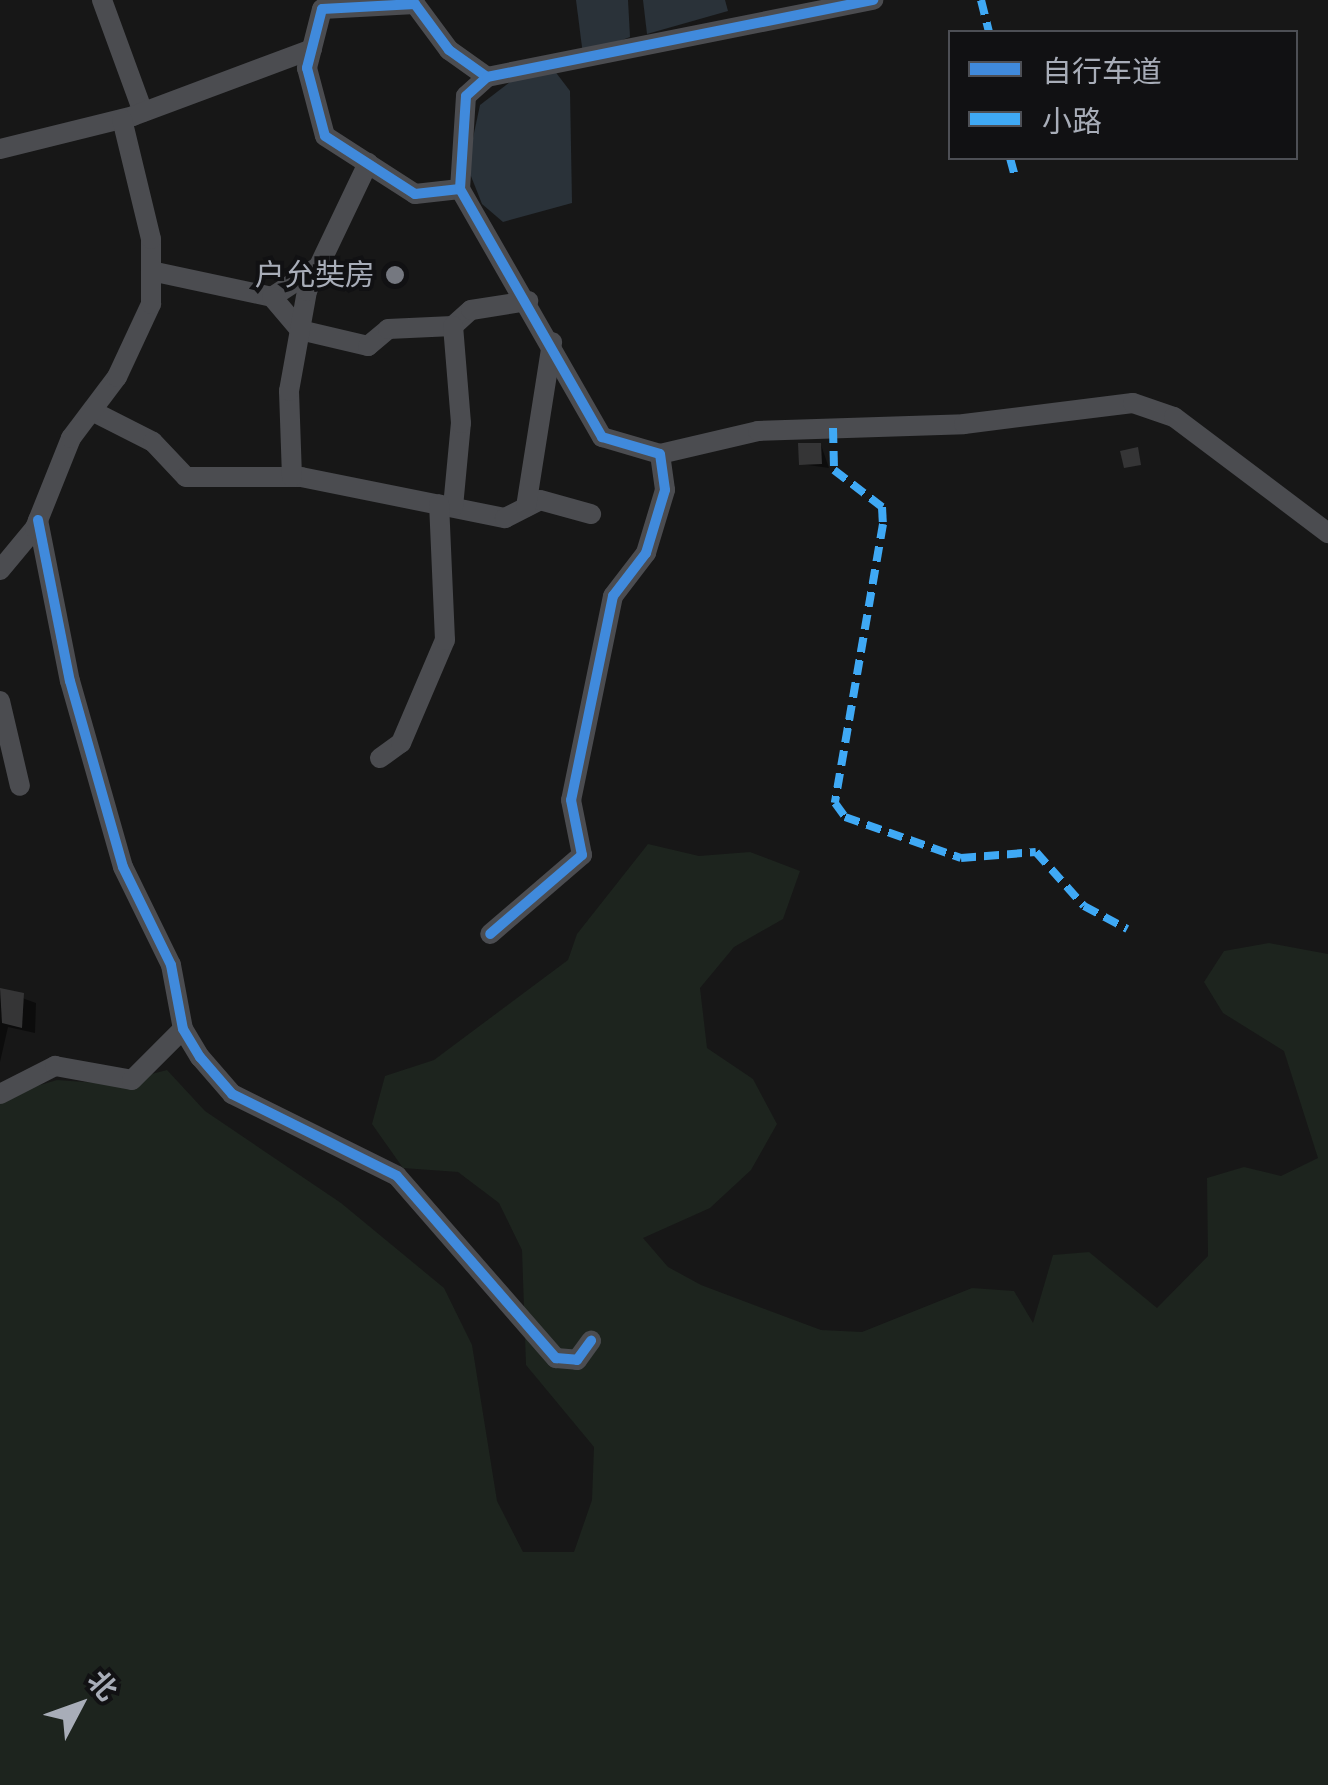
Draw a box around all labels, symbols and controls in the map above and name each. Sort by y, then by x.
legend [948,30,1298,160]
text: 自行车道 [1042,53,1162,90]
text: 小路 [1042,103,1102,140]
place label: 户允奘房 [255,257,375,293]
marker: 户允奘房 [384,264,406,286]
north arrow [30,1655,130,1755]
text: 北 [81,1664,125,1707]

